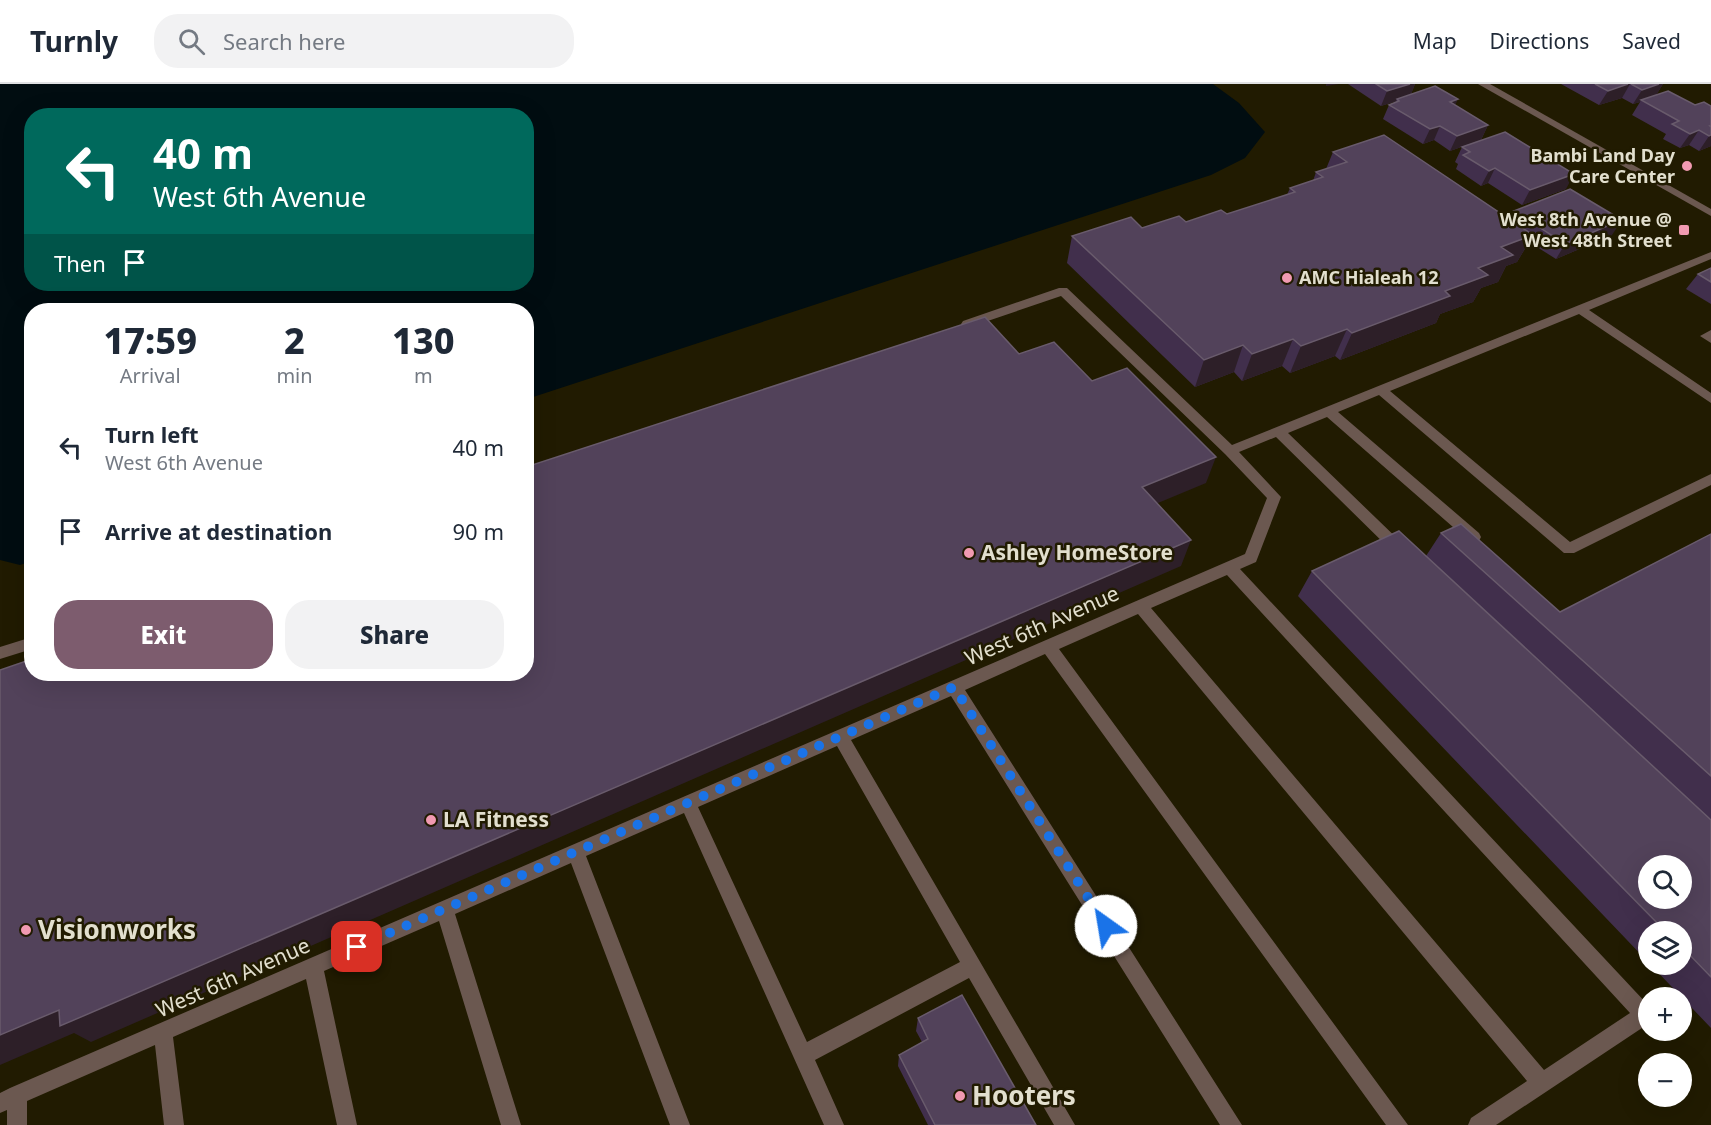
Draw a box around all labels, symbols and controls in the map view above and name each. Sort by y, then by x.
search box [154,14,574,68]
text: Turnly [30,22,118,60]
icon: search [175,25,208,58]
text: Search here [223,26,345,56]
text: Map [1413,27,1457,55]
text: Directions [1490,27,1589,55]
text: Saved [1622,27,1681,55]
text: 40 m [153,124,253,181]
icon: left [54,132,132,210]
place label: Bambi Land Day Care Center [1530,143,1676,188]
marker: Bambi Land Day Care Center [1680,159,1694,173]
text: West 6th Avenue [153,178,366,215]
place label: West 8th Avenue @ West 48th Street [1500,207,1672,252]
marker: West 8th Avenue @ West 48th Street [1677,223,1691,237]
icon: arrive [118,246,151,279]
text: Then [54,248,106,278]
place label: AMC Hialeah 12 [1299,265,1438,289]
marker: AMC Hialeah 12 [1280,271,1294,285]
text: 17:59 [103,316,197,365]
text: 2 [284,316,305,365]
text: 130 [392,316,455,365]
text: Arrival [120,362,181,389]
text: min [276,362,313,389]
text: m [414,362,433,389]
text: Turn left [105,419,199,449]
icon: left [54,431,87,464]
text: 40 m [453,432,504,462]
text: West 6th Avenue [105,449,263,476]
icon: arrive [54,515,87,548]
text: Arrive at destination [105,516,332,546]
text: 90 m [453,516,504,546]
place label: Ashley HomeStore [981,538,1173,566]
marker: Ashley HomeStore [962,546,976,560]
street label: West 6th Avenue [960,579,1123,672]
button: Exit [54,600,273,669]
button: Share [285,600,504,669]
place label: LA Fitness [443,805,549,833]
marker: LA Fitness [424,813,438,827]
map controls [1638,855,1692,1107]
button: search [1638,855,1692,909]
position arrow [1074,894,1138,958]
place label: Visionworks [38,911,196,947]
pin [331,921,382,972]
button: layers [1638,921,1692,975]
marker: Visionworks [19,923,33,937]
icon: arrive [340,930,373,963]
street label: West 6th Avenue [151,931,314,1024]
button: + [1638,987,1692,1041]
button: − [1638,1053,1692,1107]
place label: Hooters [972,1077,1076,1113]
marker: Hooters [953,1089,967,1103]

